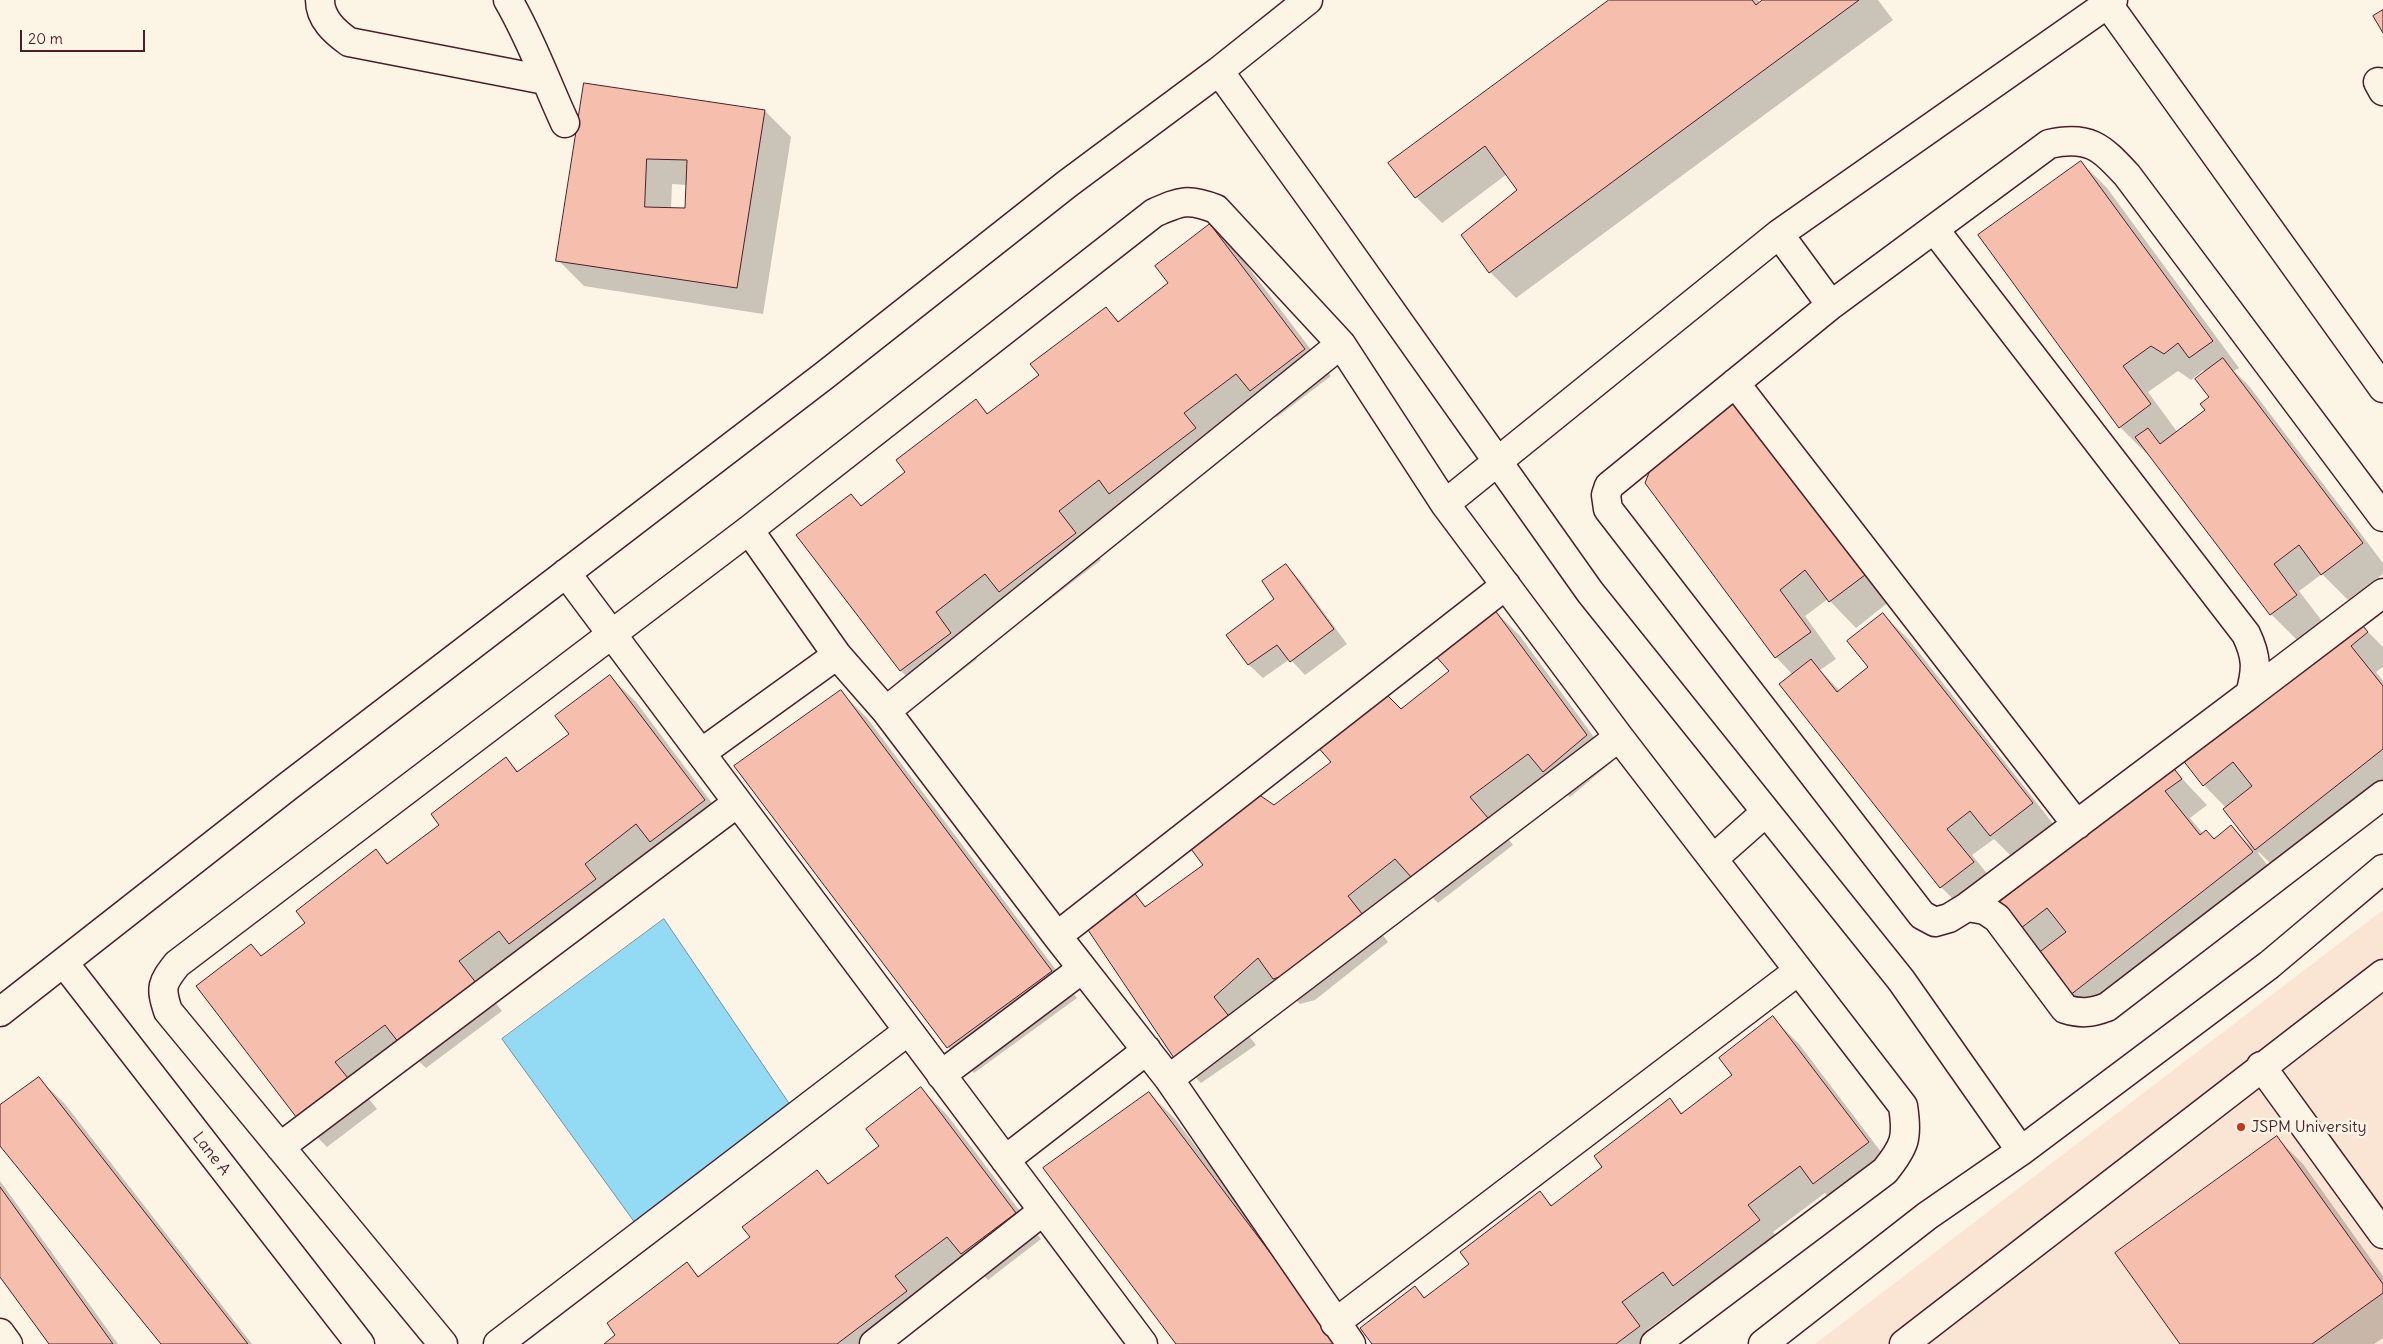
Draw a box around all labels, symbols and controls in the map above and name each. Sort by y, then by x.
scale bar [22,20,148,52]
text: 20 m [28,29,63,48]
place label: JSPM University [2251,1117,2367,1137]
marker: JSPM University [2235,1121,2247,1133]
street label: Lane A [188,1129,234,1179]

